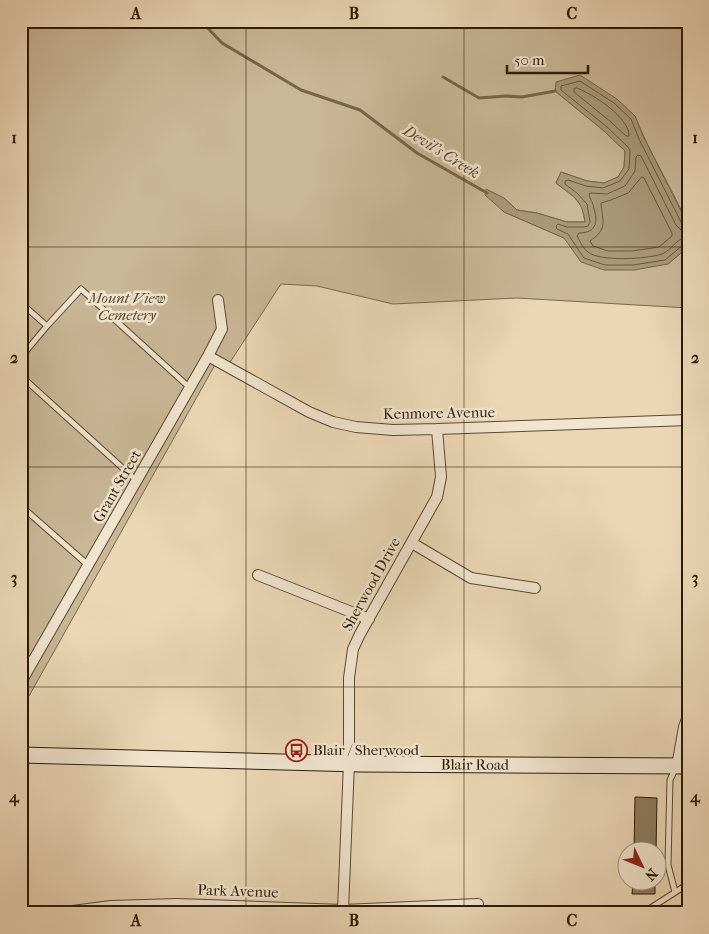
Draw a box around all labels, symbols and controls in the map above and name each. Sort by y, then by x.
text: A [130,4,142,23]
text: B [349,4,359,23]
text: C [567,4,578,23]
scale bar [507,42,588,74]
text: 50 m [514,51,545,69]
water label: Devil's Creek [399,120,483,182]
text: 1 [11,128,17,147]
text: 1 [692,128,698,147]
park label: Mount View Cemetery [88,289,166,324]
text: 2 [10,348,18,367]
text: 2 [691,348,699,367]
street label: Kenmore Avenue [383,403,496,423]
street label: Grant Street [89,446,145,525]
street label: Sherwood Drive [338,534,404,634]
text: 3 [11,568,17,588]
text: 3 [692,568,698,588]
bus stop icon: Blair / Sherwood [285,738,309,762]
place label: Blair / Sherwood [313,741,420,759]
street label: Blair Road [441,755,510,774]
text: 4 [8,787,20,807]
text: 4 [689,787,701,807]
north arrow [616,842,666,892]
text: N [641,865,661,884]
street label: Park Avenue [197,881,280,901]
text: A [130,911,142,930]
text: B [349,911,359,930]
text: C [567,911,578,930]

